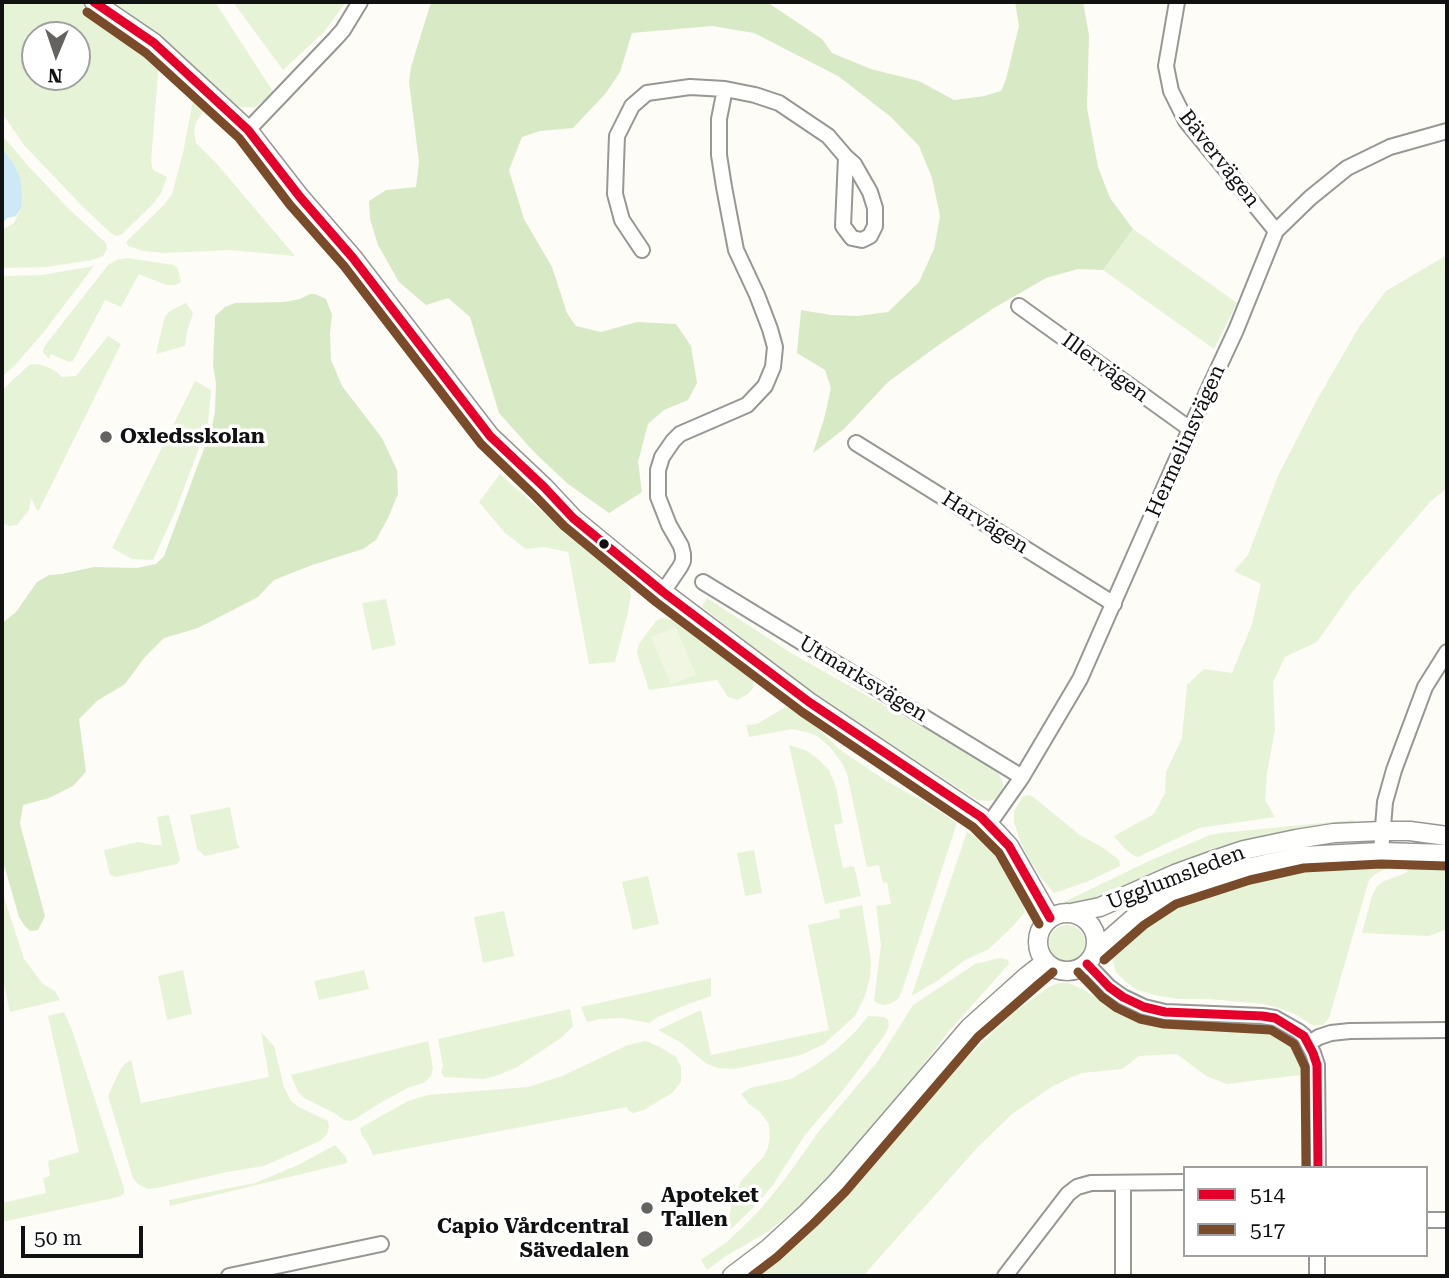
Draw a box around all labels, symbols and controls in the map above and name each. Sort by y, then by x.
north arrow [21,21,91,91]
text: N [48,64,63,87]
street label: Bävervägen [1173,105,1265,213]
street label: Illervägen [1057,328,1153,408]
street label: Hermelinsvägen [1141,361,1231,521]
place label: Oxledsskolan [120,424,265,450]
marker: Oxledsskolan [98,429,114,445]
street label: Harvägen [937,487,1033,559]
unlabelled marker [597,537,611,551]
street label: Utmarksvägen [794,631,932,727]
street label: Ugglumsleden [1104,840,1248,916]
legend [1183,1166,1428,1257]
place label: Apoteket Tallen [661,1183,759,1233]
text: 514 [1250,1183,1285,1207]
marker: Apoteket Tallen [639,1200,655,1216]
scale bar [24,1212,147,1256]
place label: Capio Vårdcentral Sävedalen [437,1214,629,1264]
text: 517 [1250,1218,1285,1242]
text: 50 m [34,1226,82,1250]
marker: Capio Vårdcentral Sävedalen [635,1229,655,1249]

